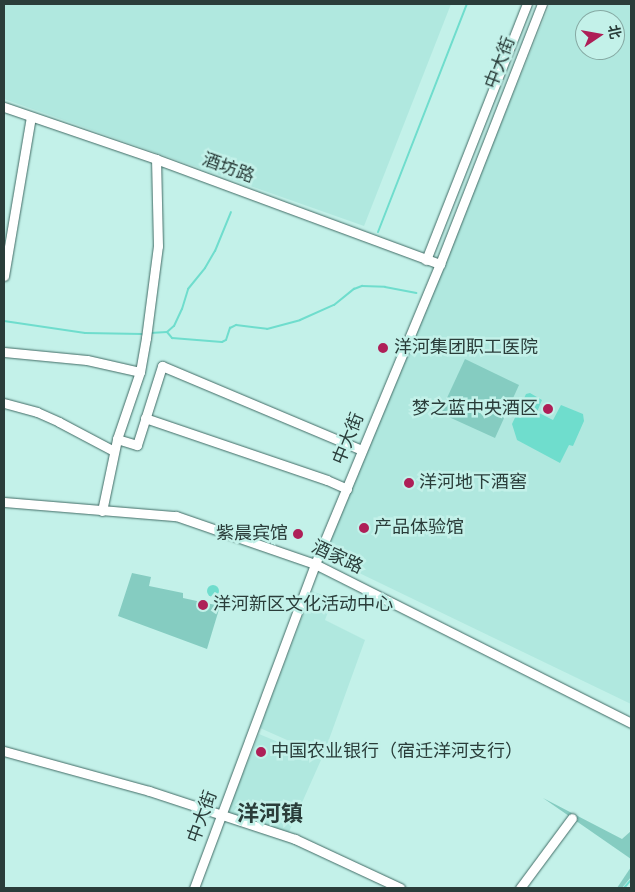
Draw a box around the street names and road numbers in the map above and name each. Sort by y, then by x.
street label: 中大街 [481,34,521,92]
street label: 酒坊路 [199,150,257,188]
street label: 中大街 [329,410,369,468]
street label: 酒家路 [308,537,366,579]
street label: 中大街 [184,788,222,846]

